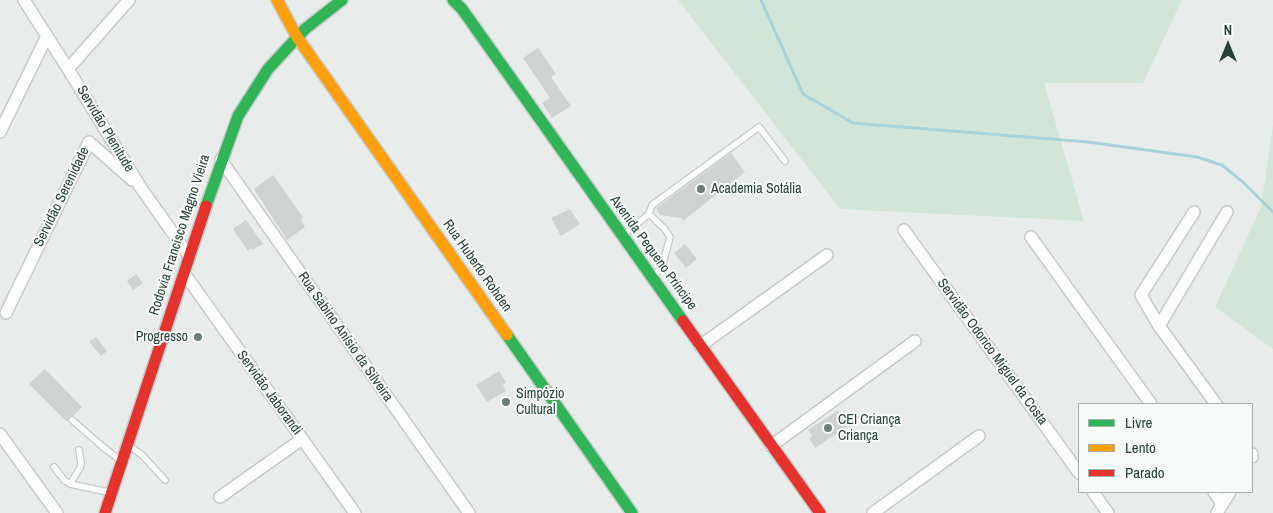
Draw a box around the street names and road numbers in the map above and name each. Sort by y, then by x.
street label: Servidão Plenitude [73,83,137,175]
street label: Servidão Serenidade [31,145,93,249]
street label: Rodovia Francisco Magno Vieira [146,152,214,318]
street label: Avenida Pequeno Príncipe [606,193,700,313]
street label: Rua Huberto Rohden [439,217,515,315]
street label: Rua Sabino Anísio da Silveira [294,269,396,405]
street label: Servidão Odorico Miguel da Costa [933,276,1051,428]
street label: Servidão Jaborandi [233,348,305,438]

